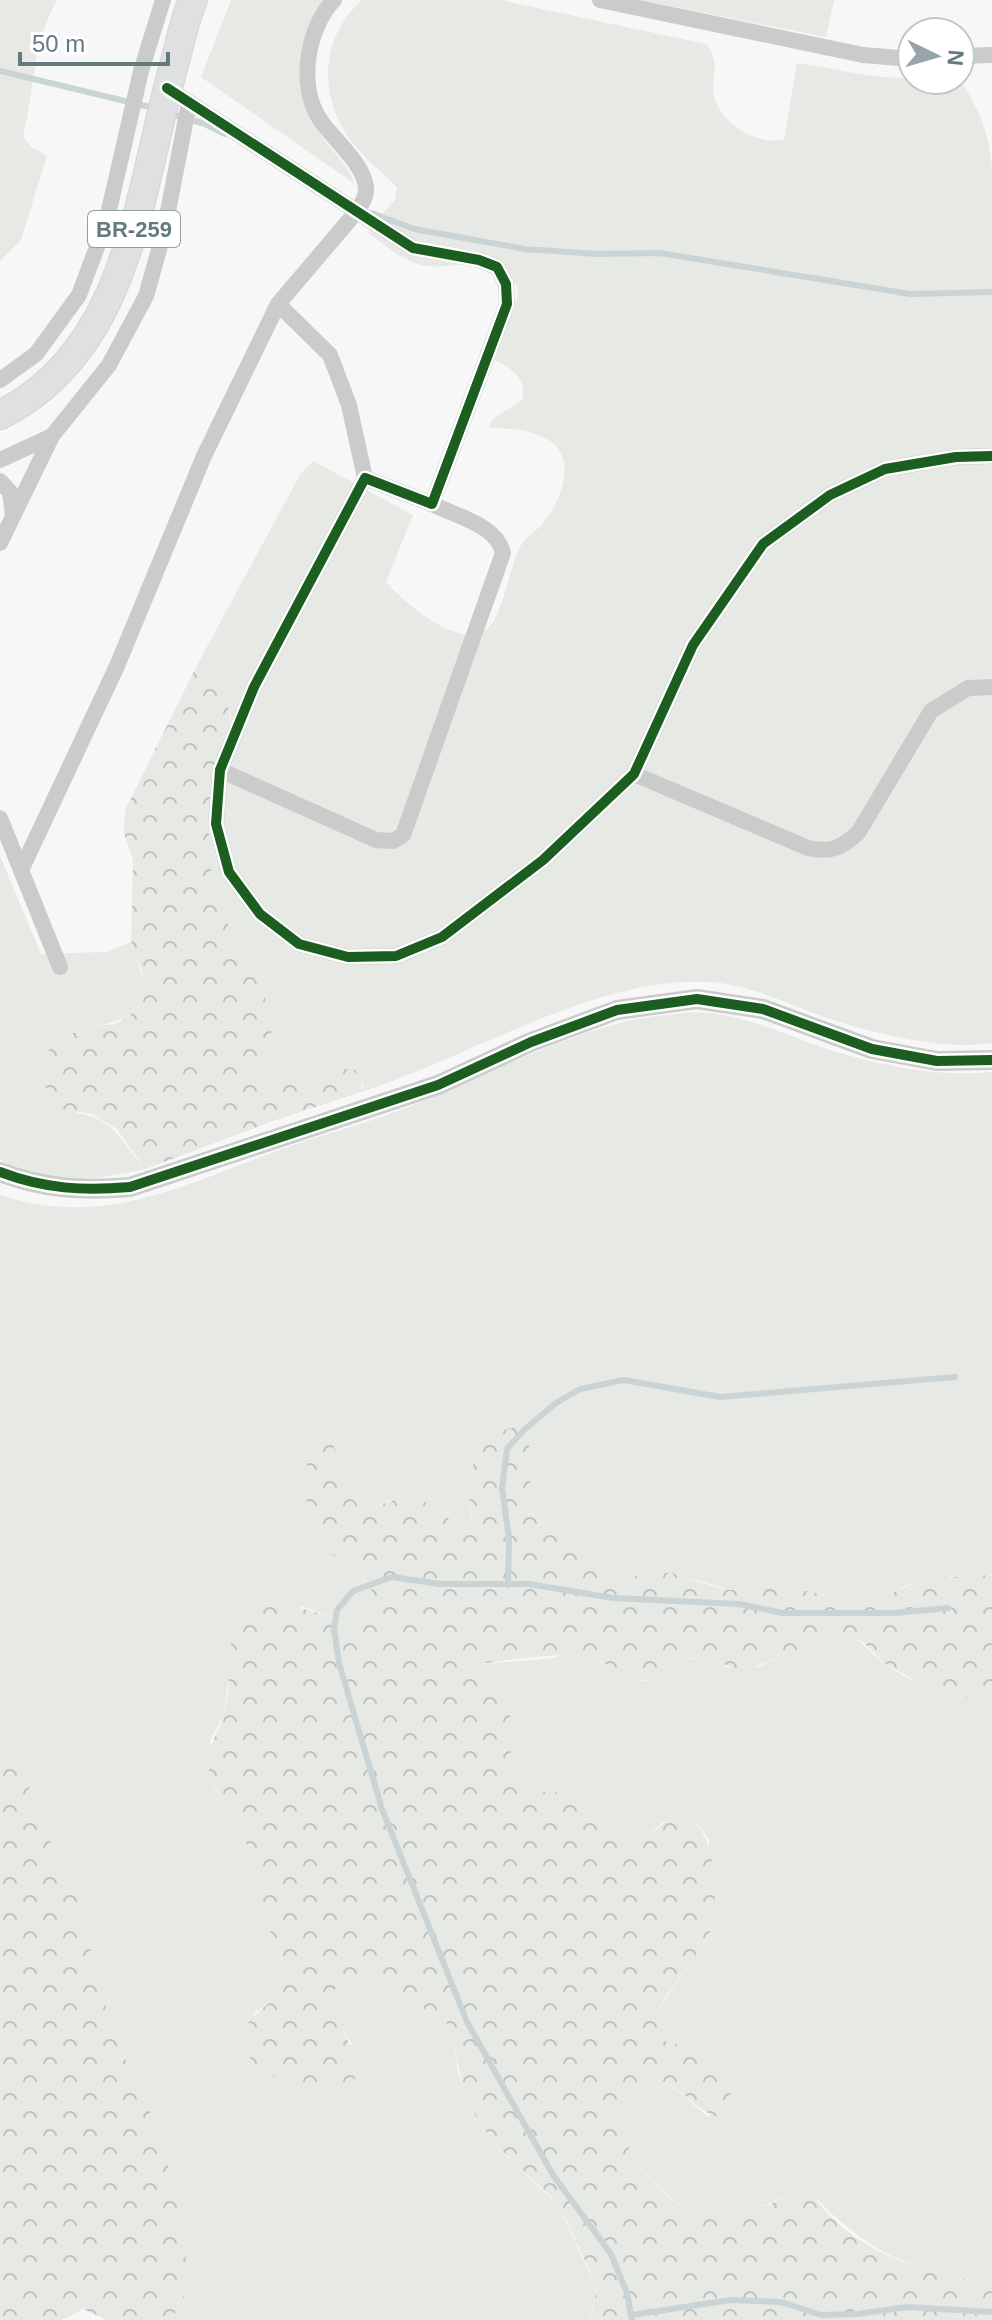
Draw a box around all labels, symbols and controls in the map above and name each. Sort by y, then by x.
scale bar [20,16,168,66]
north arrow [896,16,976,96]
text: 50 m [32,30,85,57]
text: N [942,49,969,67]
road number: BR-259 [88,211,180,247]

